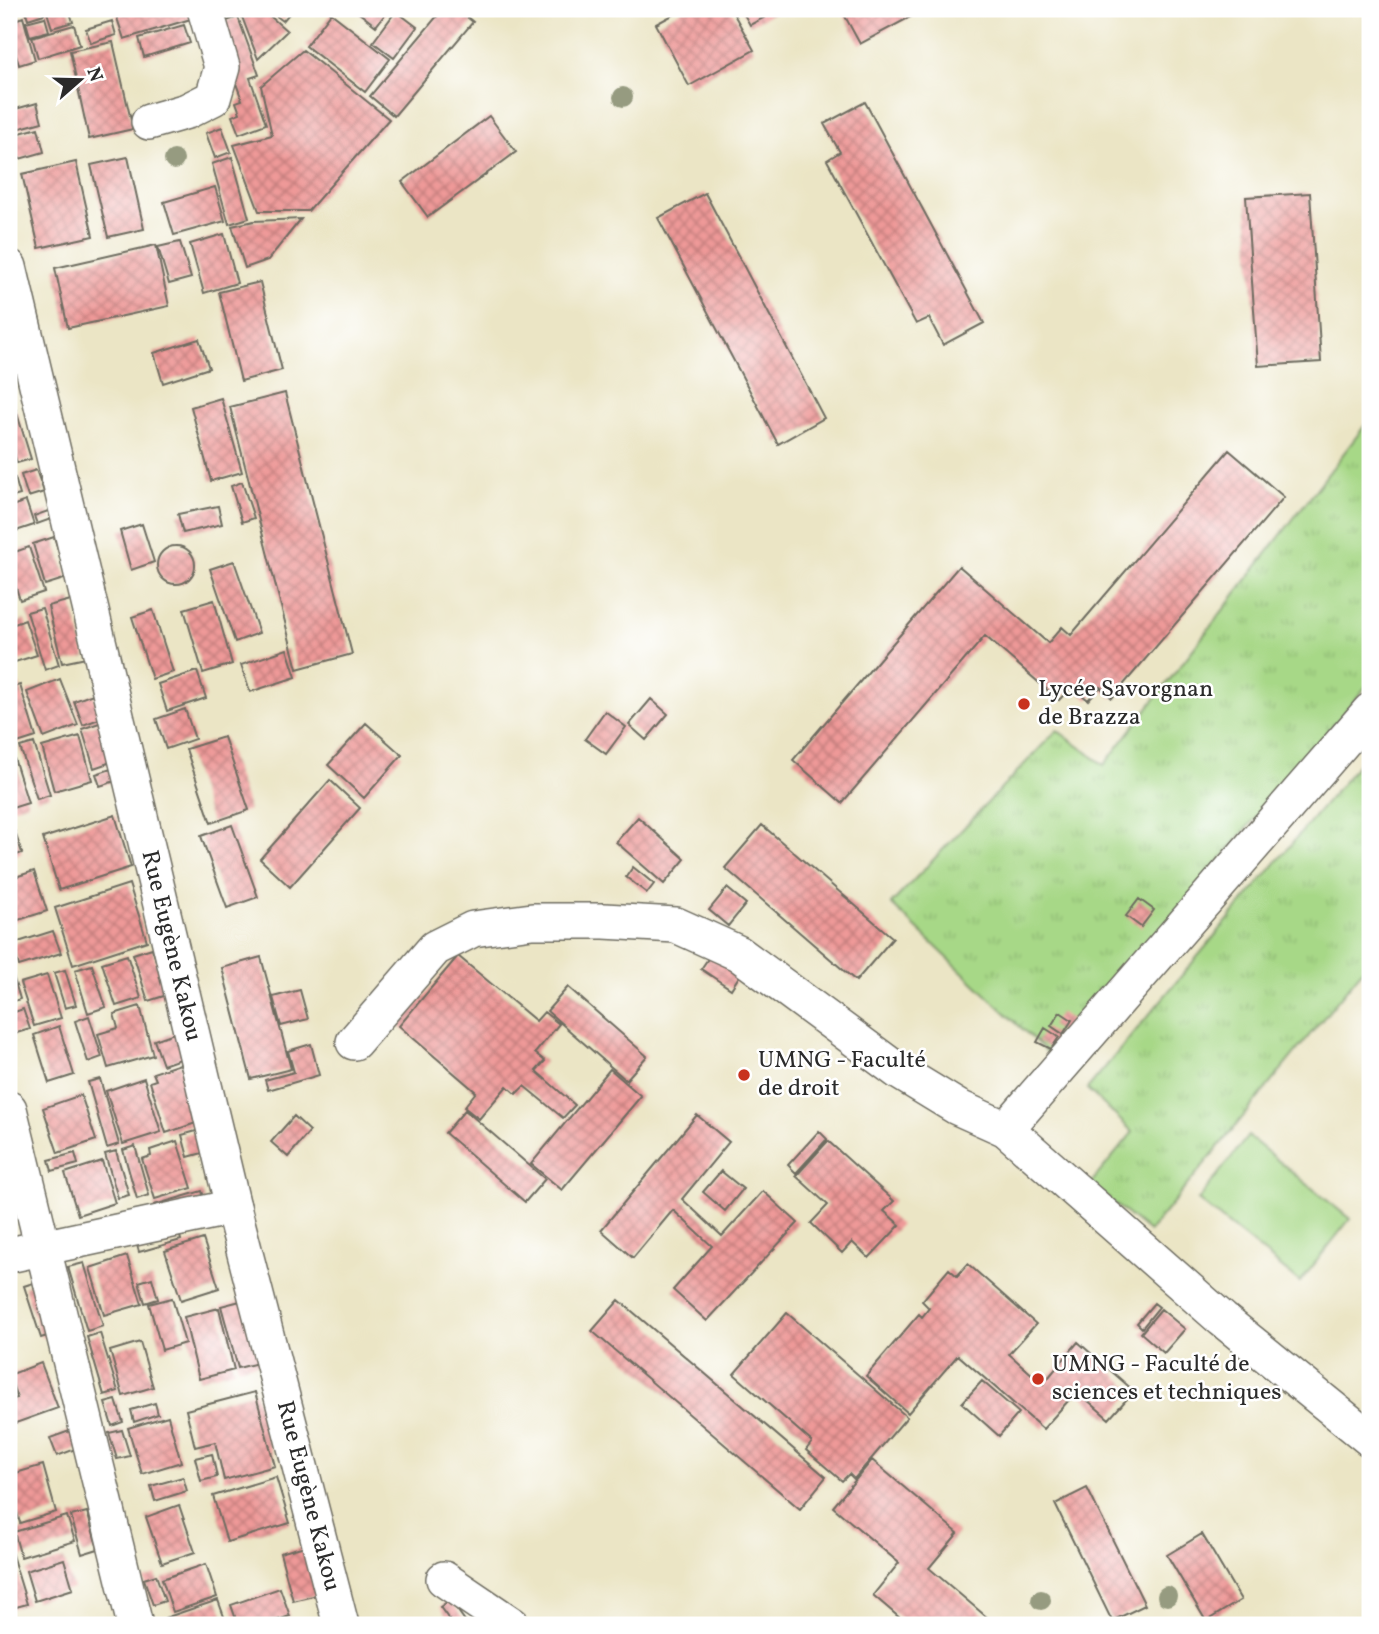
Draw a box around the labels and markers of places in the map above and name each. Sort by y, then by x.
place label: Lycée Savorgnan de Brazza [1038,673,1213,735]
marker: Lycée Savorgnan de Brazza [1016,696,1032,712]
place label: UMNG - Faculté de droit [758,1044,926,1106]
marker: UMNG - Faculté de droit [736,1067,752,1083]
place label: UMNG - Faculté de sciences et techniques [1052,1348,1282,1410]
marker: UMNG - Faculté de sciences et techniques [1030,1371,1046,1387]

